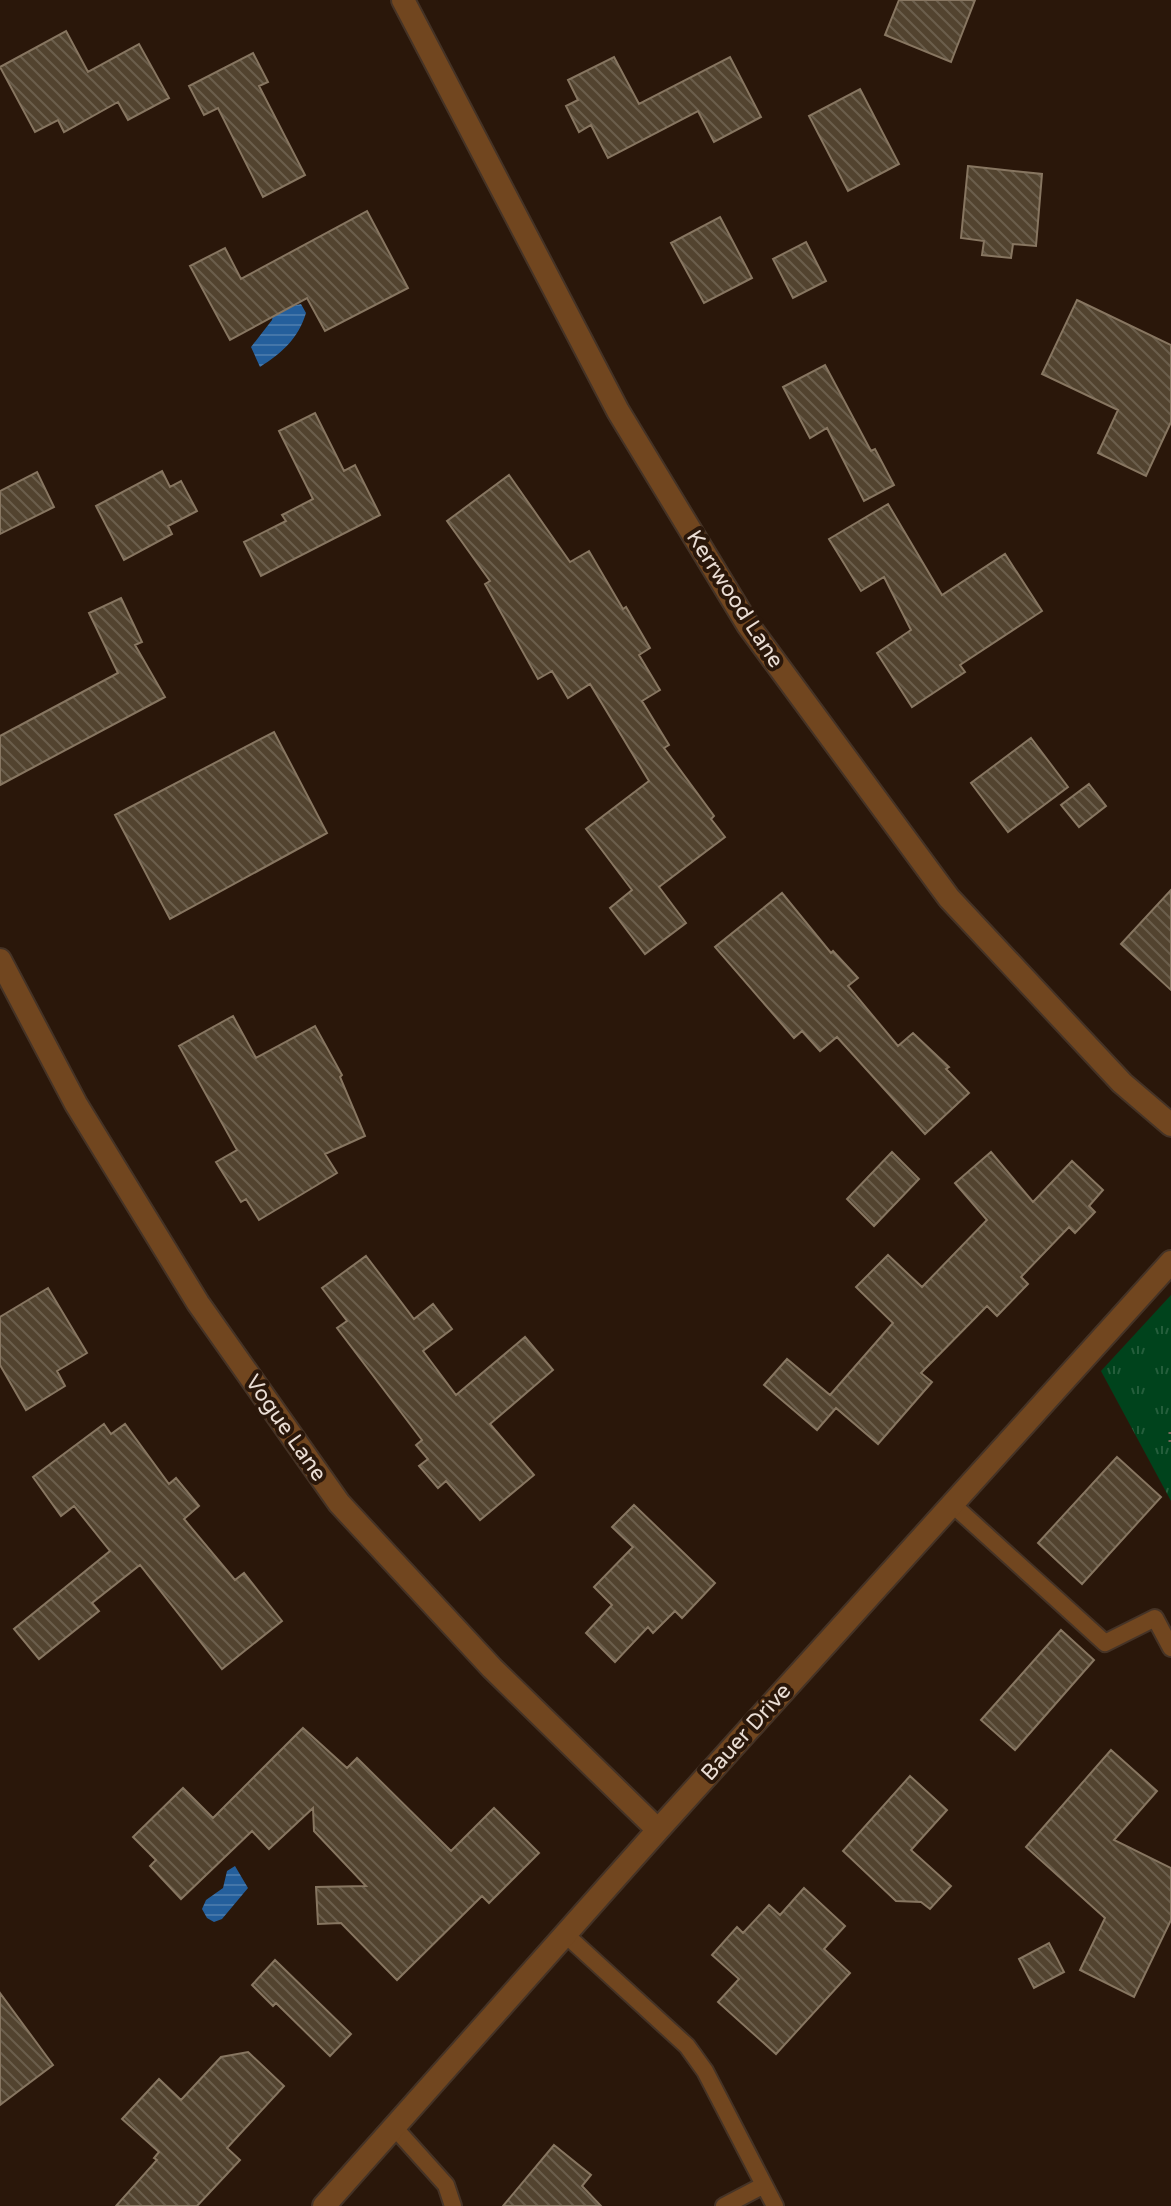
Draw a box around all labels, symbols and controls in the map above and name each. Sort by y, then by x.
street label: Kerrwood Lane [681,525,789,673]
street label: Vogue Lane [240,1370,332,1486]
street label: Bauer Drive [696,1678,796,1786]

